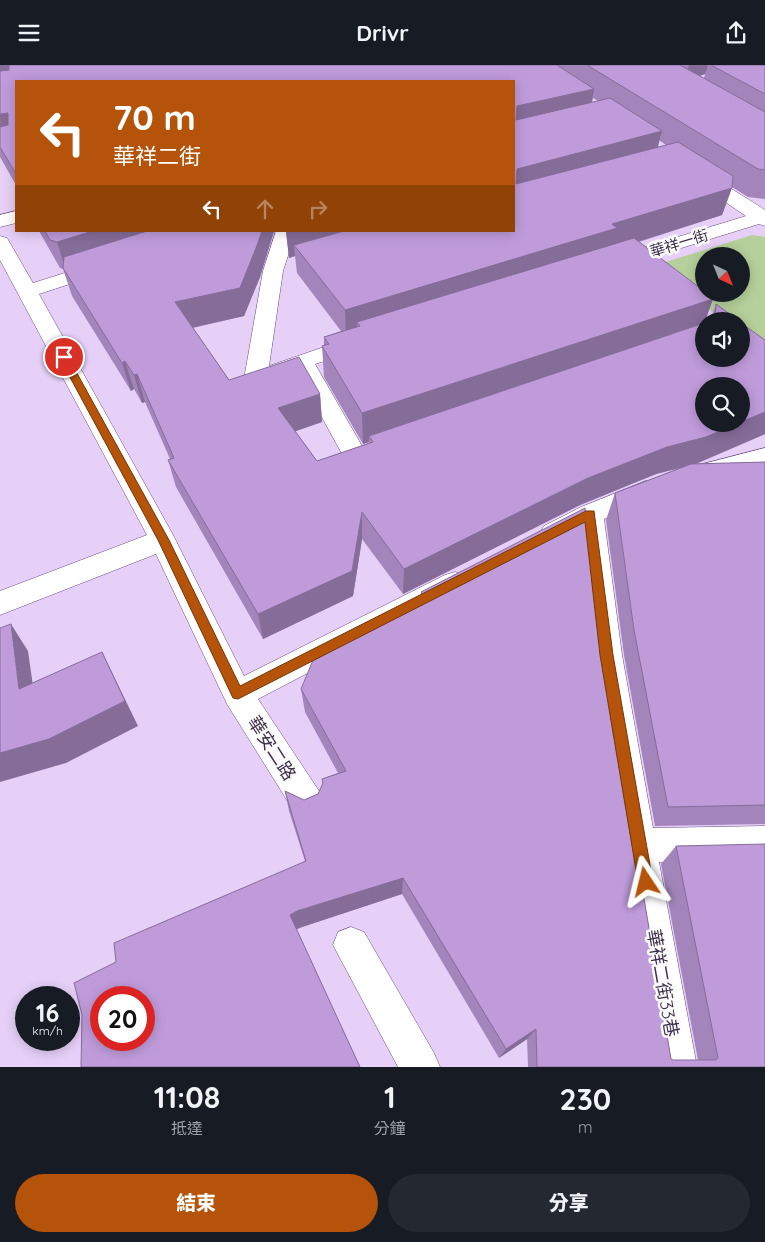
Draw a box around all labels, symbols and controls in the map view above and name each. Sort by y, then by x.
icon: menu [15,19,43,47]
text: Drivr [356,19,409,47]
icon: share [722,19,750,47]
text: 70 m [113,95,196,139]
icon: left [30,100,95,165]
text: 華祥二街 [113,142,201,170]
icon: left [198,195,226,223]
icon: ahead [251,195,279,223]
icon: right [304,195,332,223]
street label: 華祥一街 [648,225,710,261]
north arrow [695,247,750,303]
map controls [695,247,750,432]
button: sound [695,312,750,367]
pin [43,336,85,378]
icon: arrive [50,343,78,371]
button: search [695,377,750,432]
street label: 華安二路 [243,712,301,784]
position arrow [619,855,671,907]
street label: 華祥二街33巷 [642,927,684,1039]
speed limit sign: 20 [90,986,155,1051]
text: 16 [36,997,59,1028]
text: km/h [32,1023,63,1038]
text: 11:08 [154,1078,220,1116]
text: 1 [384,1078,396,1116]
text: 230 [560,1080,611,1118]
text: m [578,1117,593,1137]
text: 抵達 [171,1118,203,1138]
text: 分鐘 [374,1118,406,1138]
button: 結束 [15,1174,378,1232]
button: 分享 [388,1174,750,1232]

